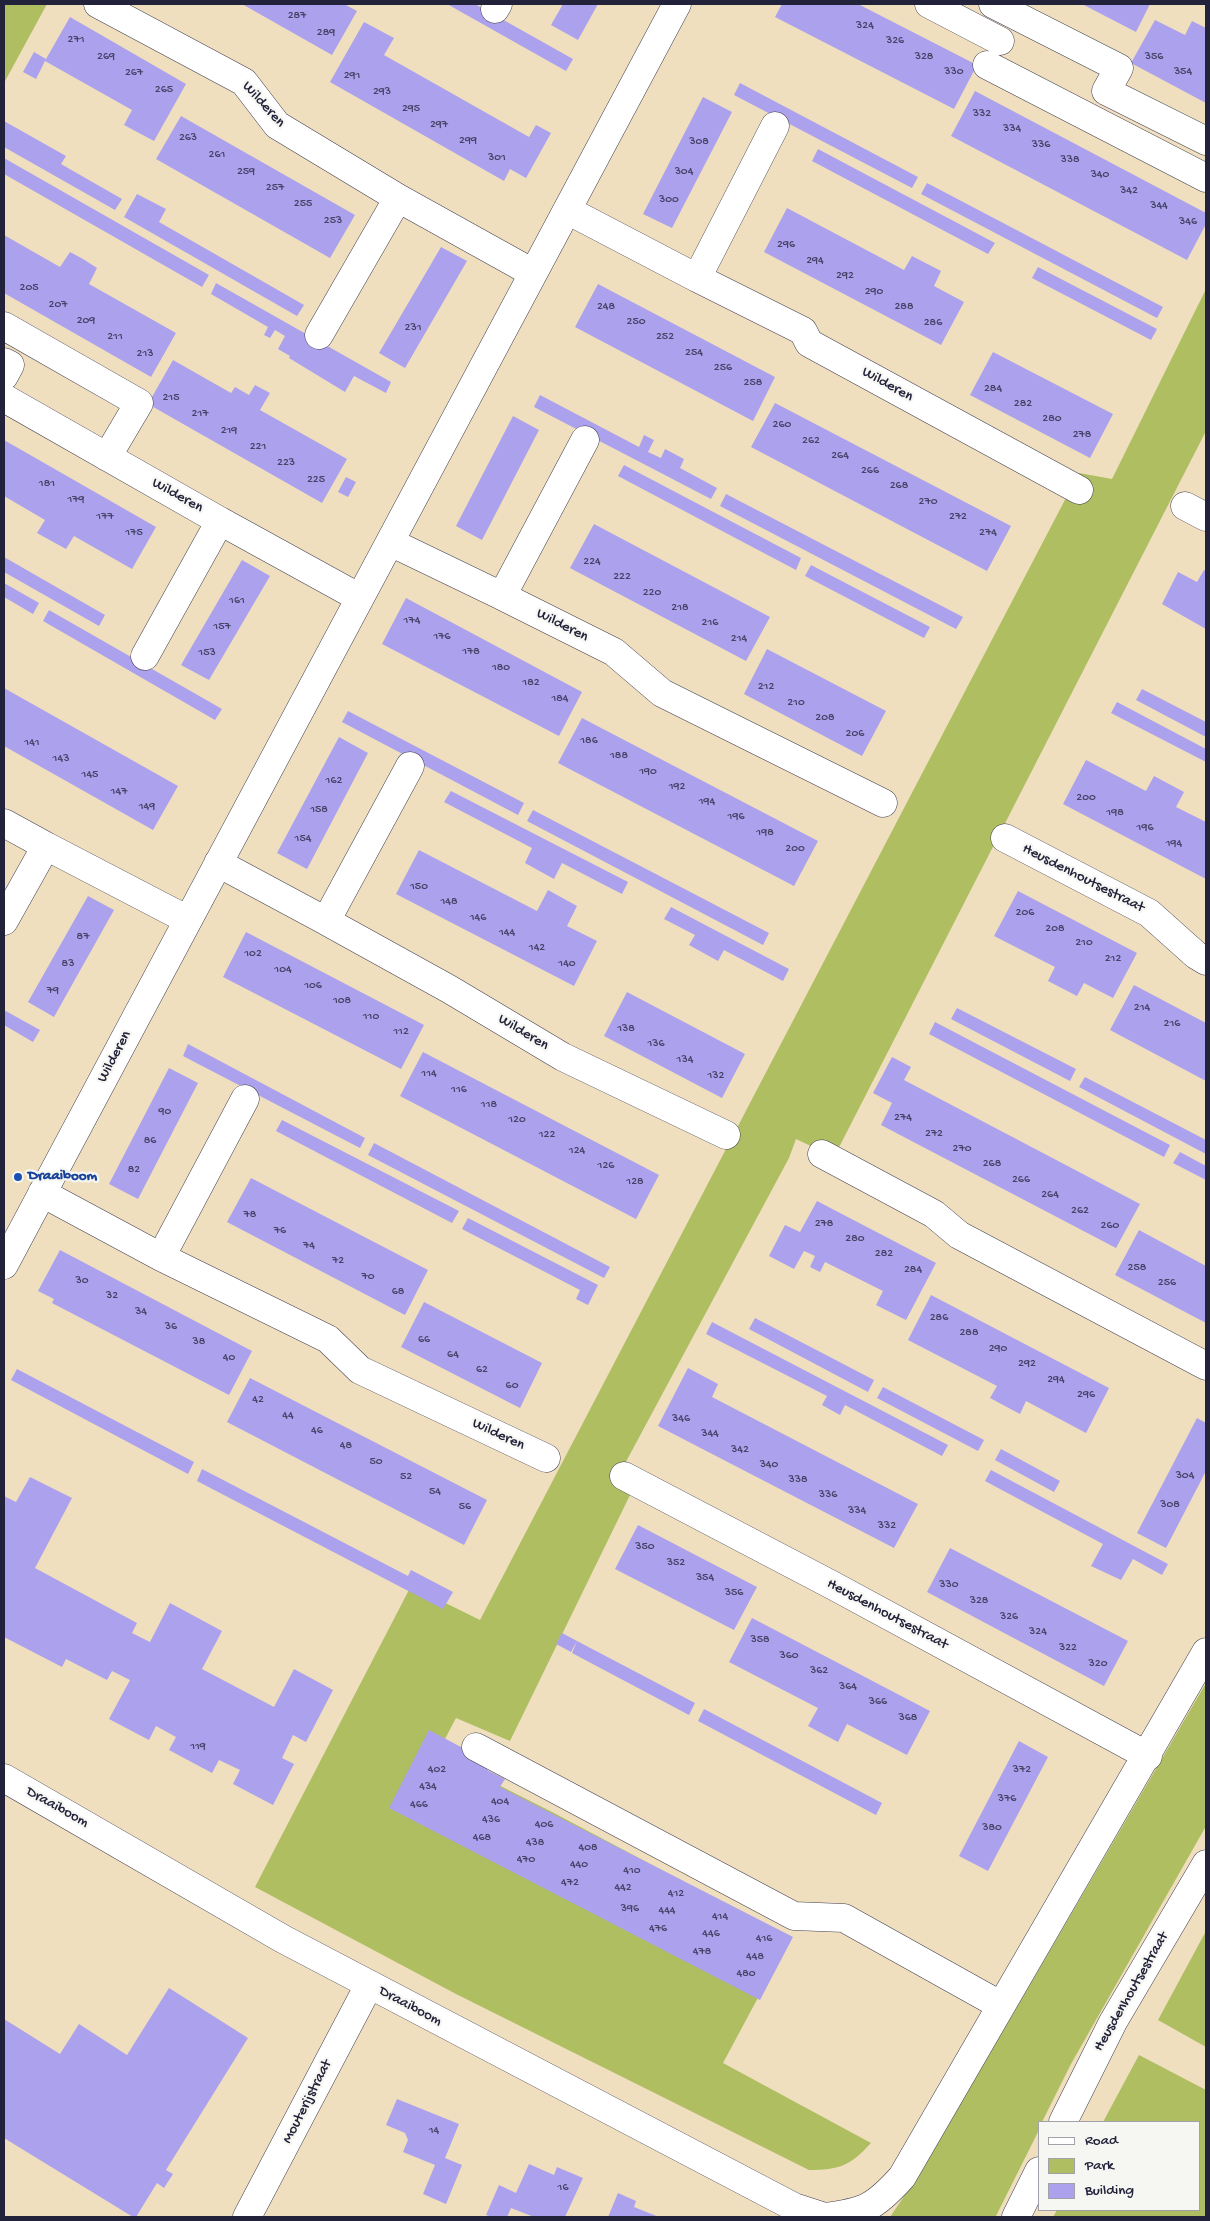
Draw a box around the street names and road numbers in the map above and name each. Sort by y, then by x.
street label: Wilderen [238,78,288,132]
street label: Wilderen [858,364,916,406]
street label: Wilderen [148,475,206,517]
street label: Wilderen [533,605,591,647]
street label: Heusdenhoutsestraat [1019,840,1147,918]
street label: Wilderen [494,1011,552,1055]
street label: Wilderen [94,1028,136,1086]
street label: Wilderen [469,1415,527,1455]
street label: Heusdenhoutsestraat [823,1575,951,1655]
street label: Draaiboom [22,1783,92,1833]
street label: Heusdenhoutsestraat [1091,1929,1173,2055]
street label: Draaiboom [375,1983,445,2031]
street label: Mouterijstraat [279,2057,337,2147]

